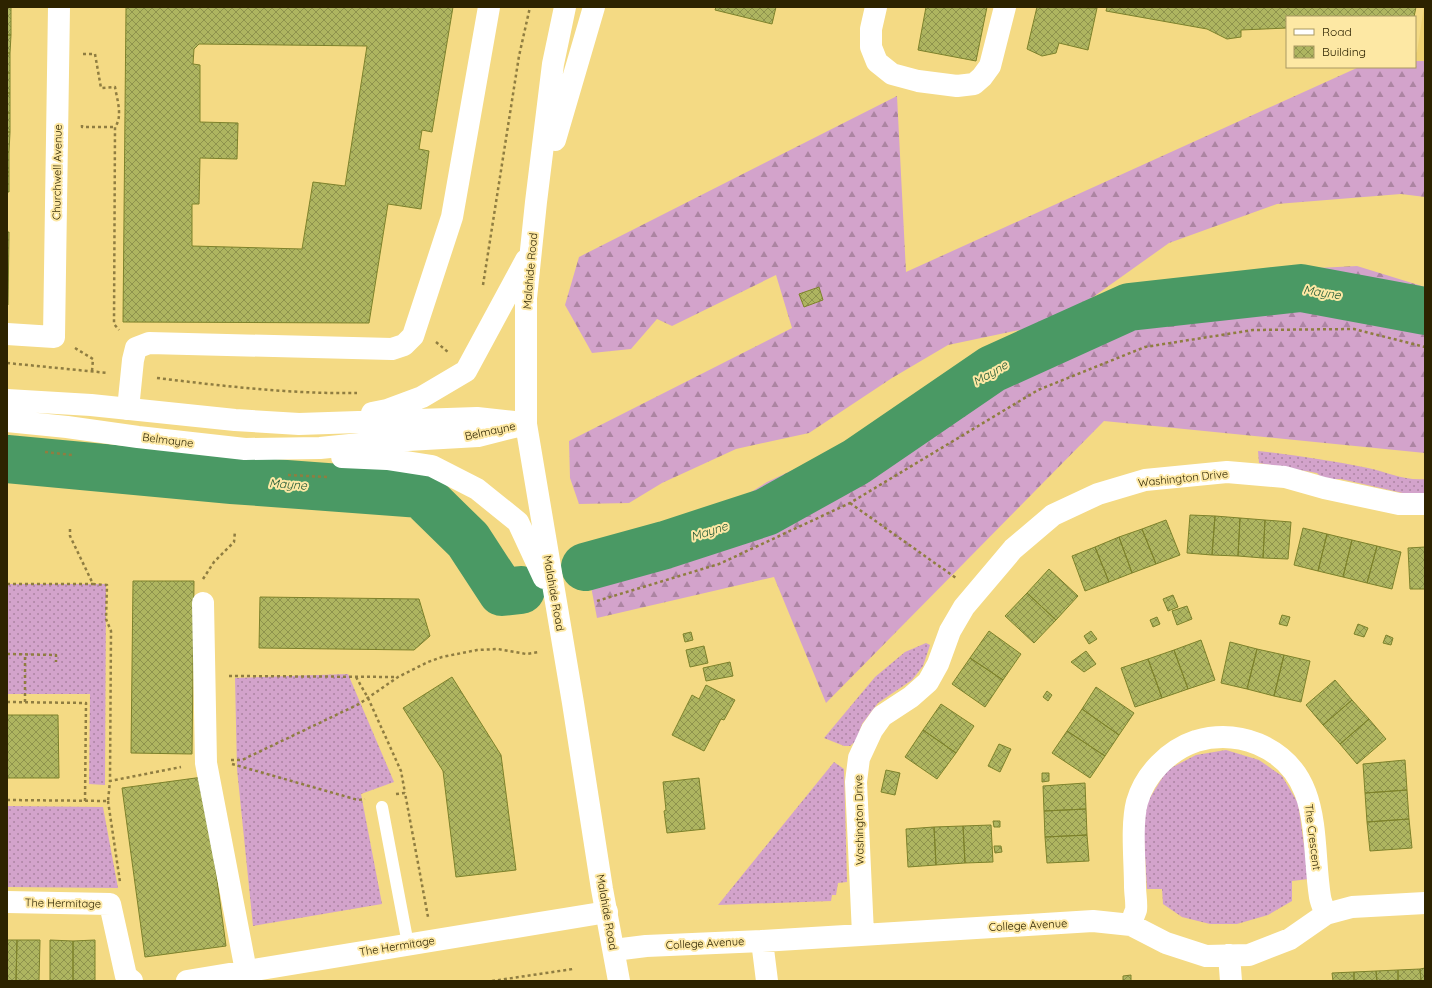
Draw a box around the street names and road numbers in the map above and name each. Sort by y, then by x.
street label: Churchwell Avenue [49,124,65,220]
street label: Malahide Road [520,232,540,310]
street label: Belmayne [463,419,517,443]
street label: Belmayne [142,430,194,450]
street label: Washington Drive [1137,466,1229,490]
street label: Malahide Road [540,554,568,632]
street label: Washington Drive [851,775,867,865]
street label: The Crescent [1302,803,1324,871]
street label: Malahide Road [593,873,621,951]
street label: The Hermitage [25,895,101,911]
street label: College Avenue [988,916,1068,934]
street label: The Hermitage [358,933,436,959]
street label: College Avenue [665,934,745,952]

